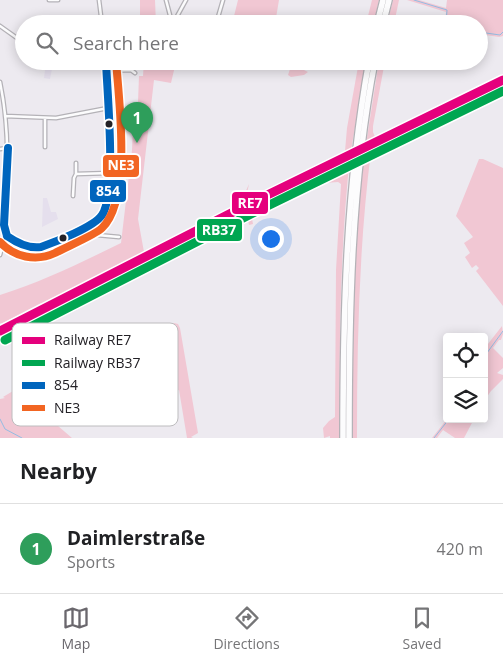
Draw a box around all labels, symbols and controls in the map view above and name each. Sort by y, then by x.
search box [15,15,488,70]
icon: search [33,29,61,57]
text: Search here [73,30,179,56]
pin: 1 [121,102,153,143]
unlabelled marker [104,119,114,129]
line badge: NE3 [102,154,140,178]
text: NE3 [107,155,135,174]
line badge: 854 [89,179,127,203]
text: 854 [96,181,120,200]
line badge: RE7 [231,191,269,215]
text: RE7 [237,193,263,212]
line badge: RB37 [196,218,243,242]
text: RB37 [202,220,236,239]
your location [258,226,284,252]
unlabelled marker [58,233,68,243]
legend [12,323,178,426]
text: Railway RE7 [54,330,131,349]
map controls [443,333,488,423]
button: locate [443,333,488,378]
text: Railway RB37 [54,353,140,372]
text: 854 [54,375,78,394]
button: layers [443,378,488,423]
text: NE3 [54,398,80,417]
text: Nearby [20,457,97,485]
text: Daimlerstraße [67,525,205,551]
text: 1 [31,538,41,560]
text: 420 m [437,538,483,560]
text: Sports [67,551,115,573]
tab: Map [61,604,90,653]
tab: Directions [213,604,280,653]
tab: Saved [403,604,441,653]

